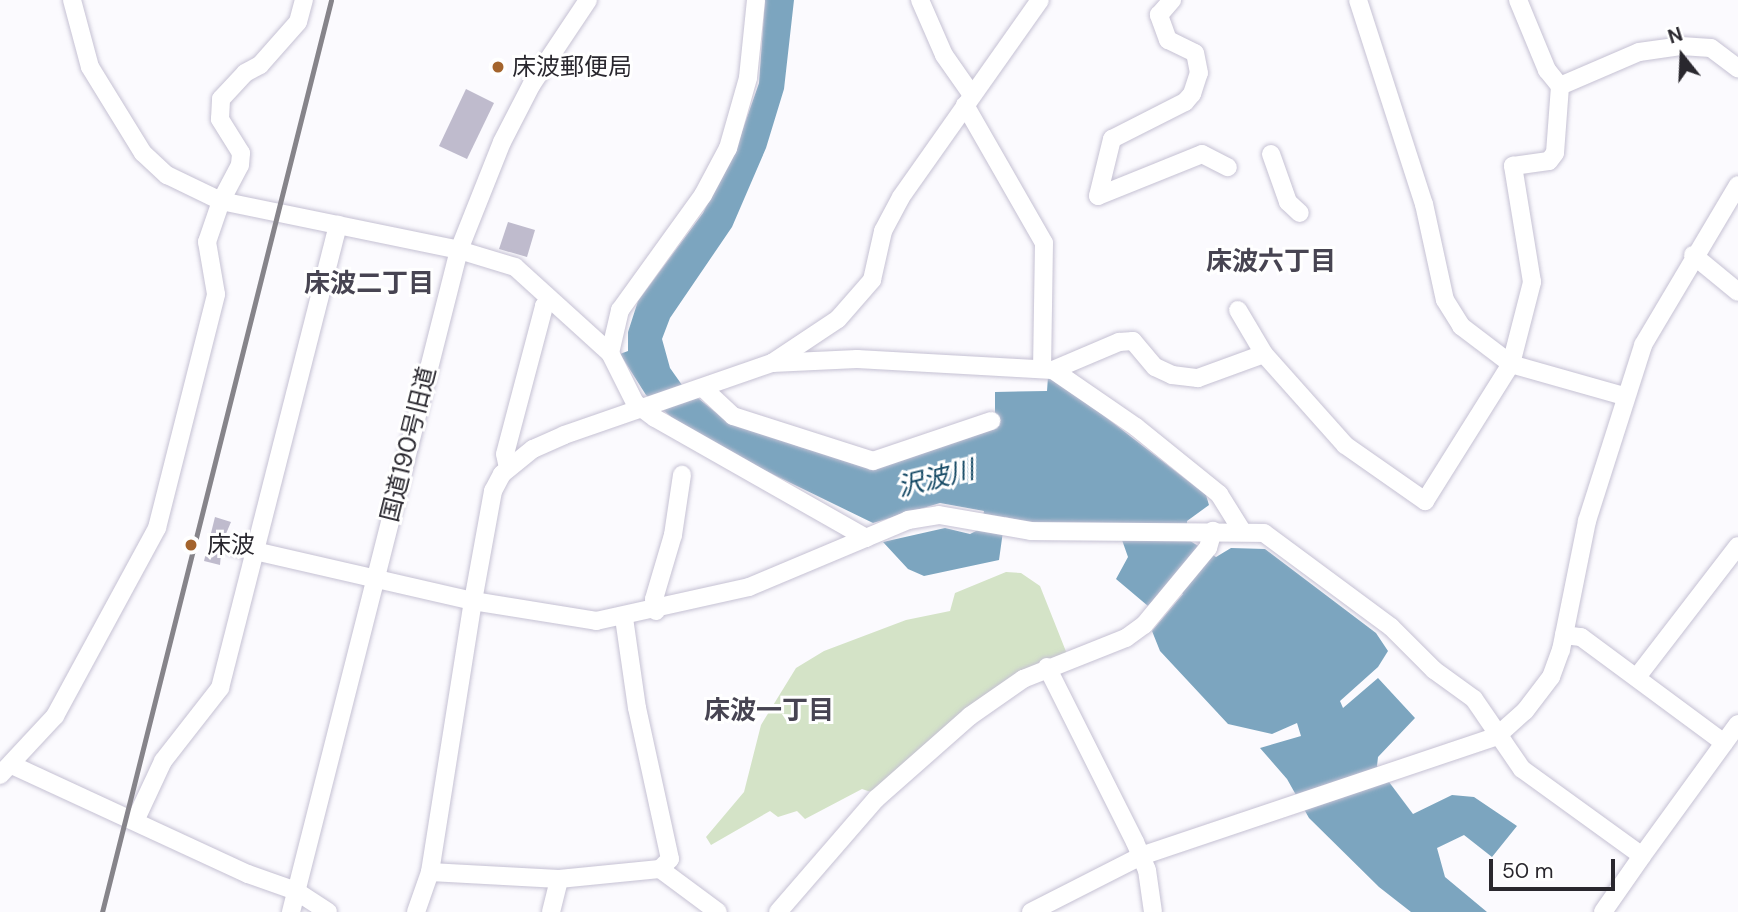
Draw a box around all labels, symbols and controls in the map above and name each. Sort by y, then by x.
north arrow [1647,21,1717,91]
text: N [1665,22,1686,50]
place label: 床波郵便局 [512,53,632,81]
marker: 床波郵便局 [490,59,506,75]
district label: 床波六丁目 [1206,246,1336,278]
district label: 床波二丁目 [304,268,434,300]
street label: 国道190号旧道 [375,363,441,525]
water label: 沢波川 [894,454,978,504]
place label: 床波 [207,531,255,559]
marker: 床波 [181,535,201,555]
district label: 床波一丁目 [704,695,834,727]
scale bar [1493,846,1619,890]
text: 50 m [1502,857,1553,885]

